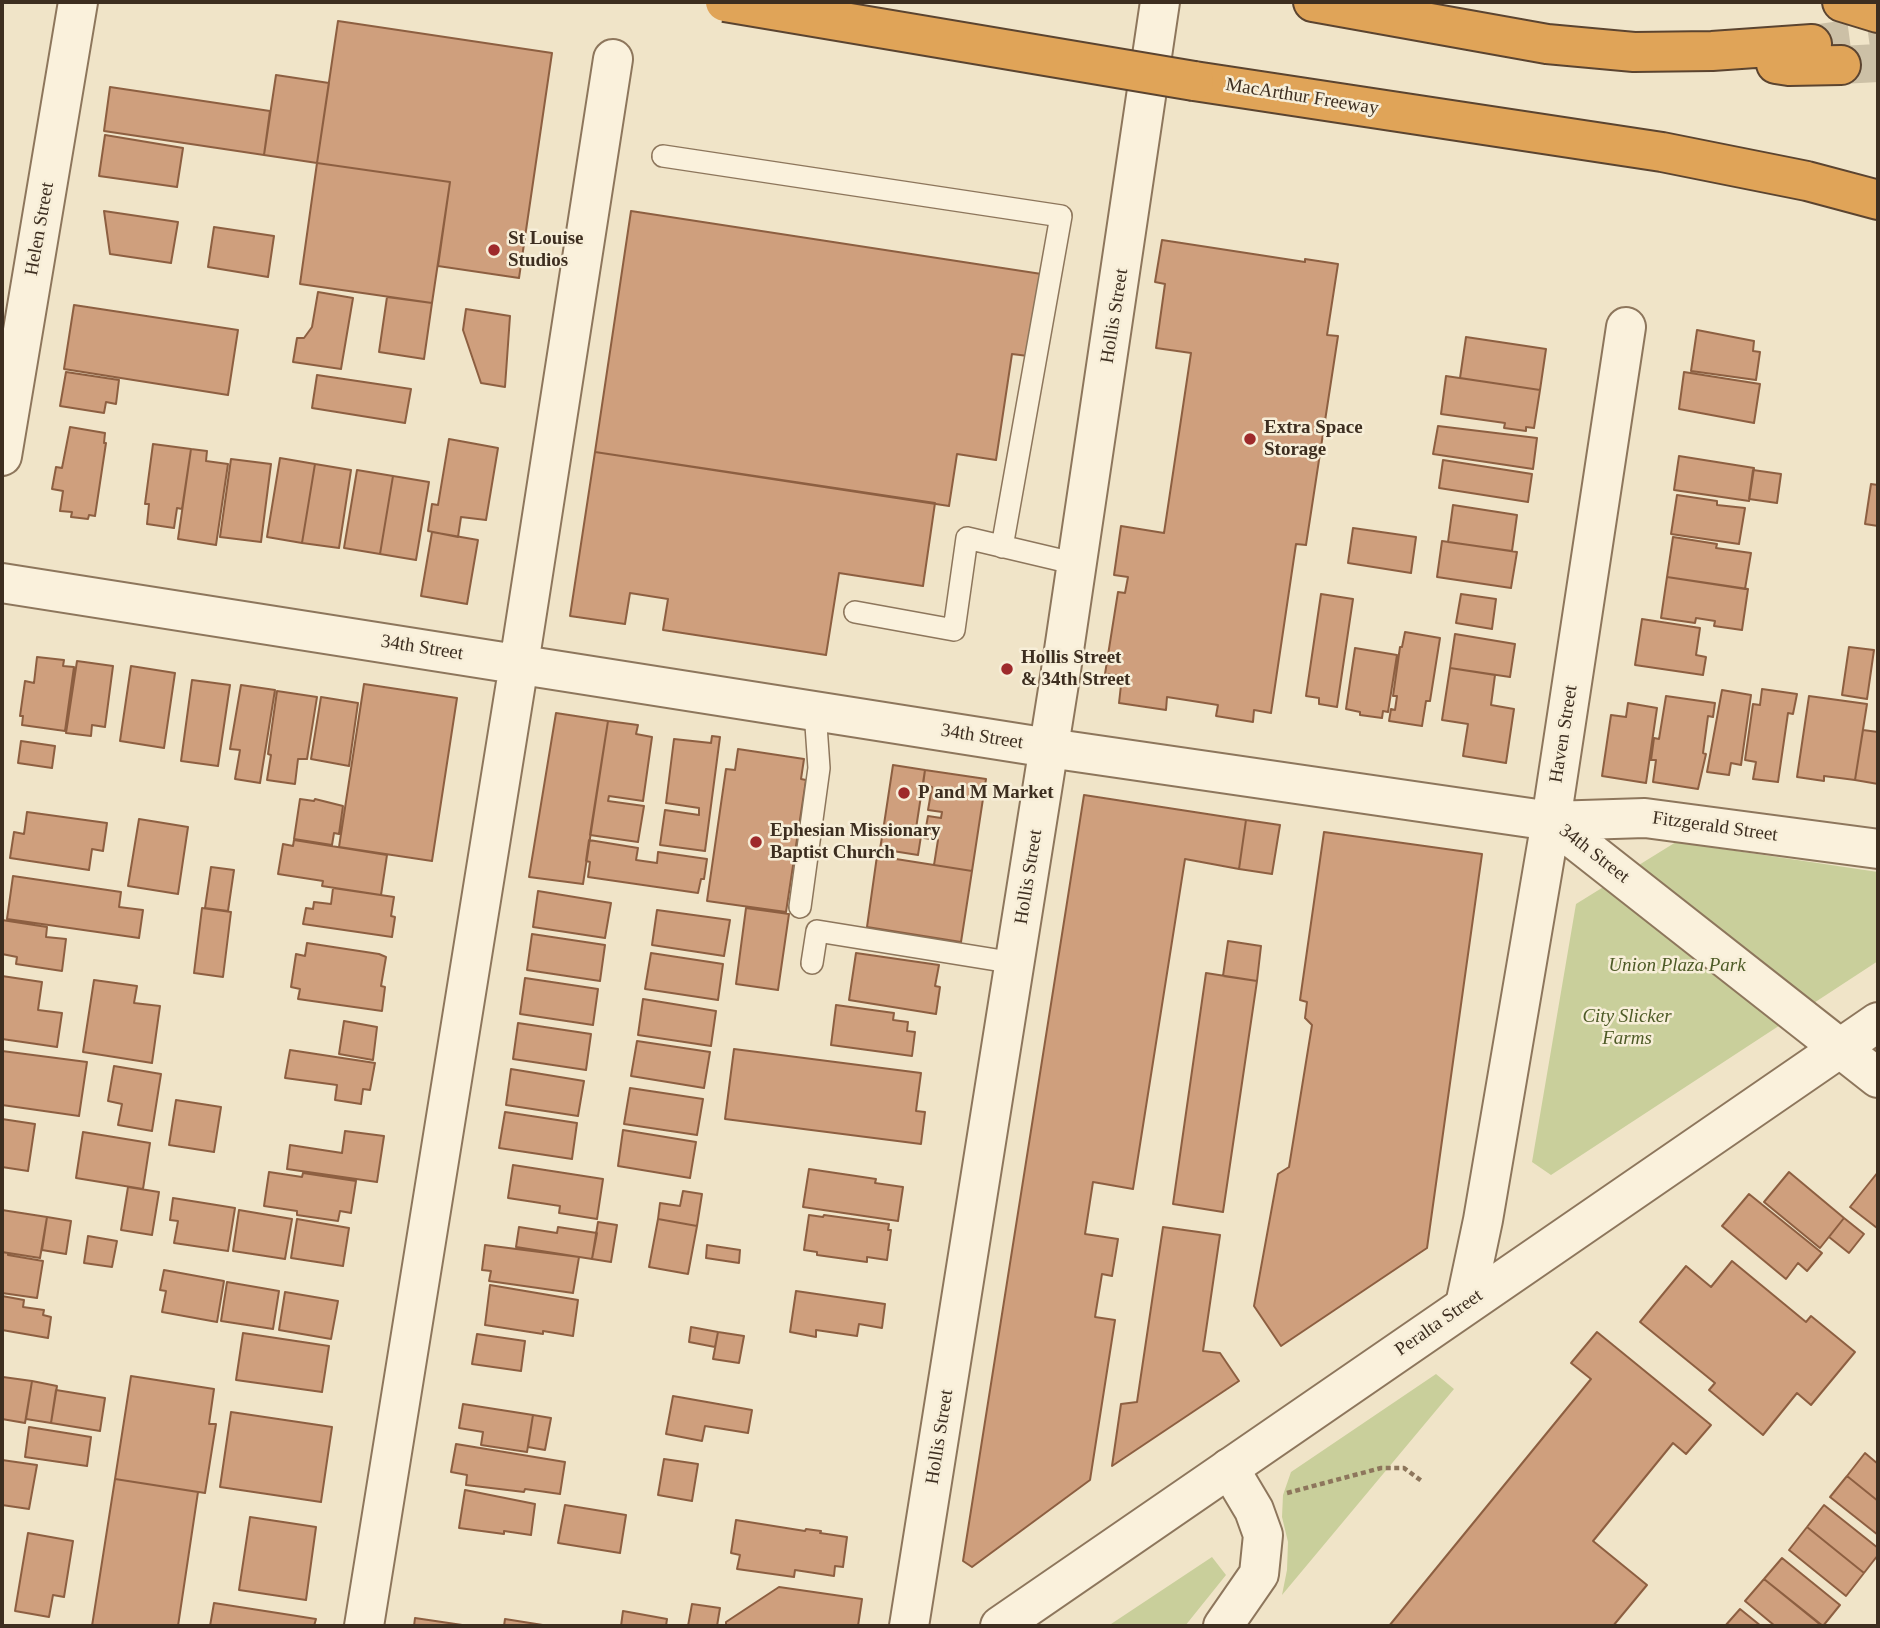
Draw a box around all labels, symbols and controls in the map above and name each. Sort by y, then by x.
street label: MacArthur Freeway [1224,74,1380,120]
street label: Helen Street [21,181,59,277]
place label: St Louise Studios [508,228,583,272]
marker: St Louise Studios [486,242,502,258]
street label: Hollis Street [1096,267,1134,365]
place label: Extra Space Storage [1264,417,1363,461]
marker: Extra Space Storage [1242,431,1258,447]
street label: 34th Street [379,630,465,666]
place label: Hollis Street & 34th Street [1021,647,1130,691]
marker: Hollis Street & 34th Street [999,661,1015,677]
street label: Haven Street [1545,683,1583,785]
street label: 34th Street [939,719,1025,755]
place label: P and M Market [918,782,1054,804]
marker: P and M Market [896,785,912,801]
street label: Fitzgerald Street [1651,807,1779,847]
place label: Ephesian Missionary Baptist Church [770,820,941,864]
street label: 34th Street [1554,820,1634,888]
street label: Hollis Street [1010,828,1048,926]
marker: Ephesian Missionary Baptist Church [748,834,764,850]
park label: Union Plaza Park [1608,955,1746,977]
park label: City Slicker Farms [1582,1006,1672,1050]
street label: Peralta Street [1391,1284,1487,1362]
street label: Hollis Street [921,1388,959,1486]

